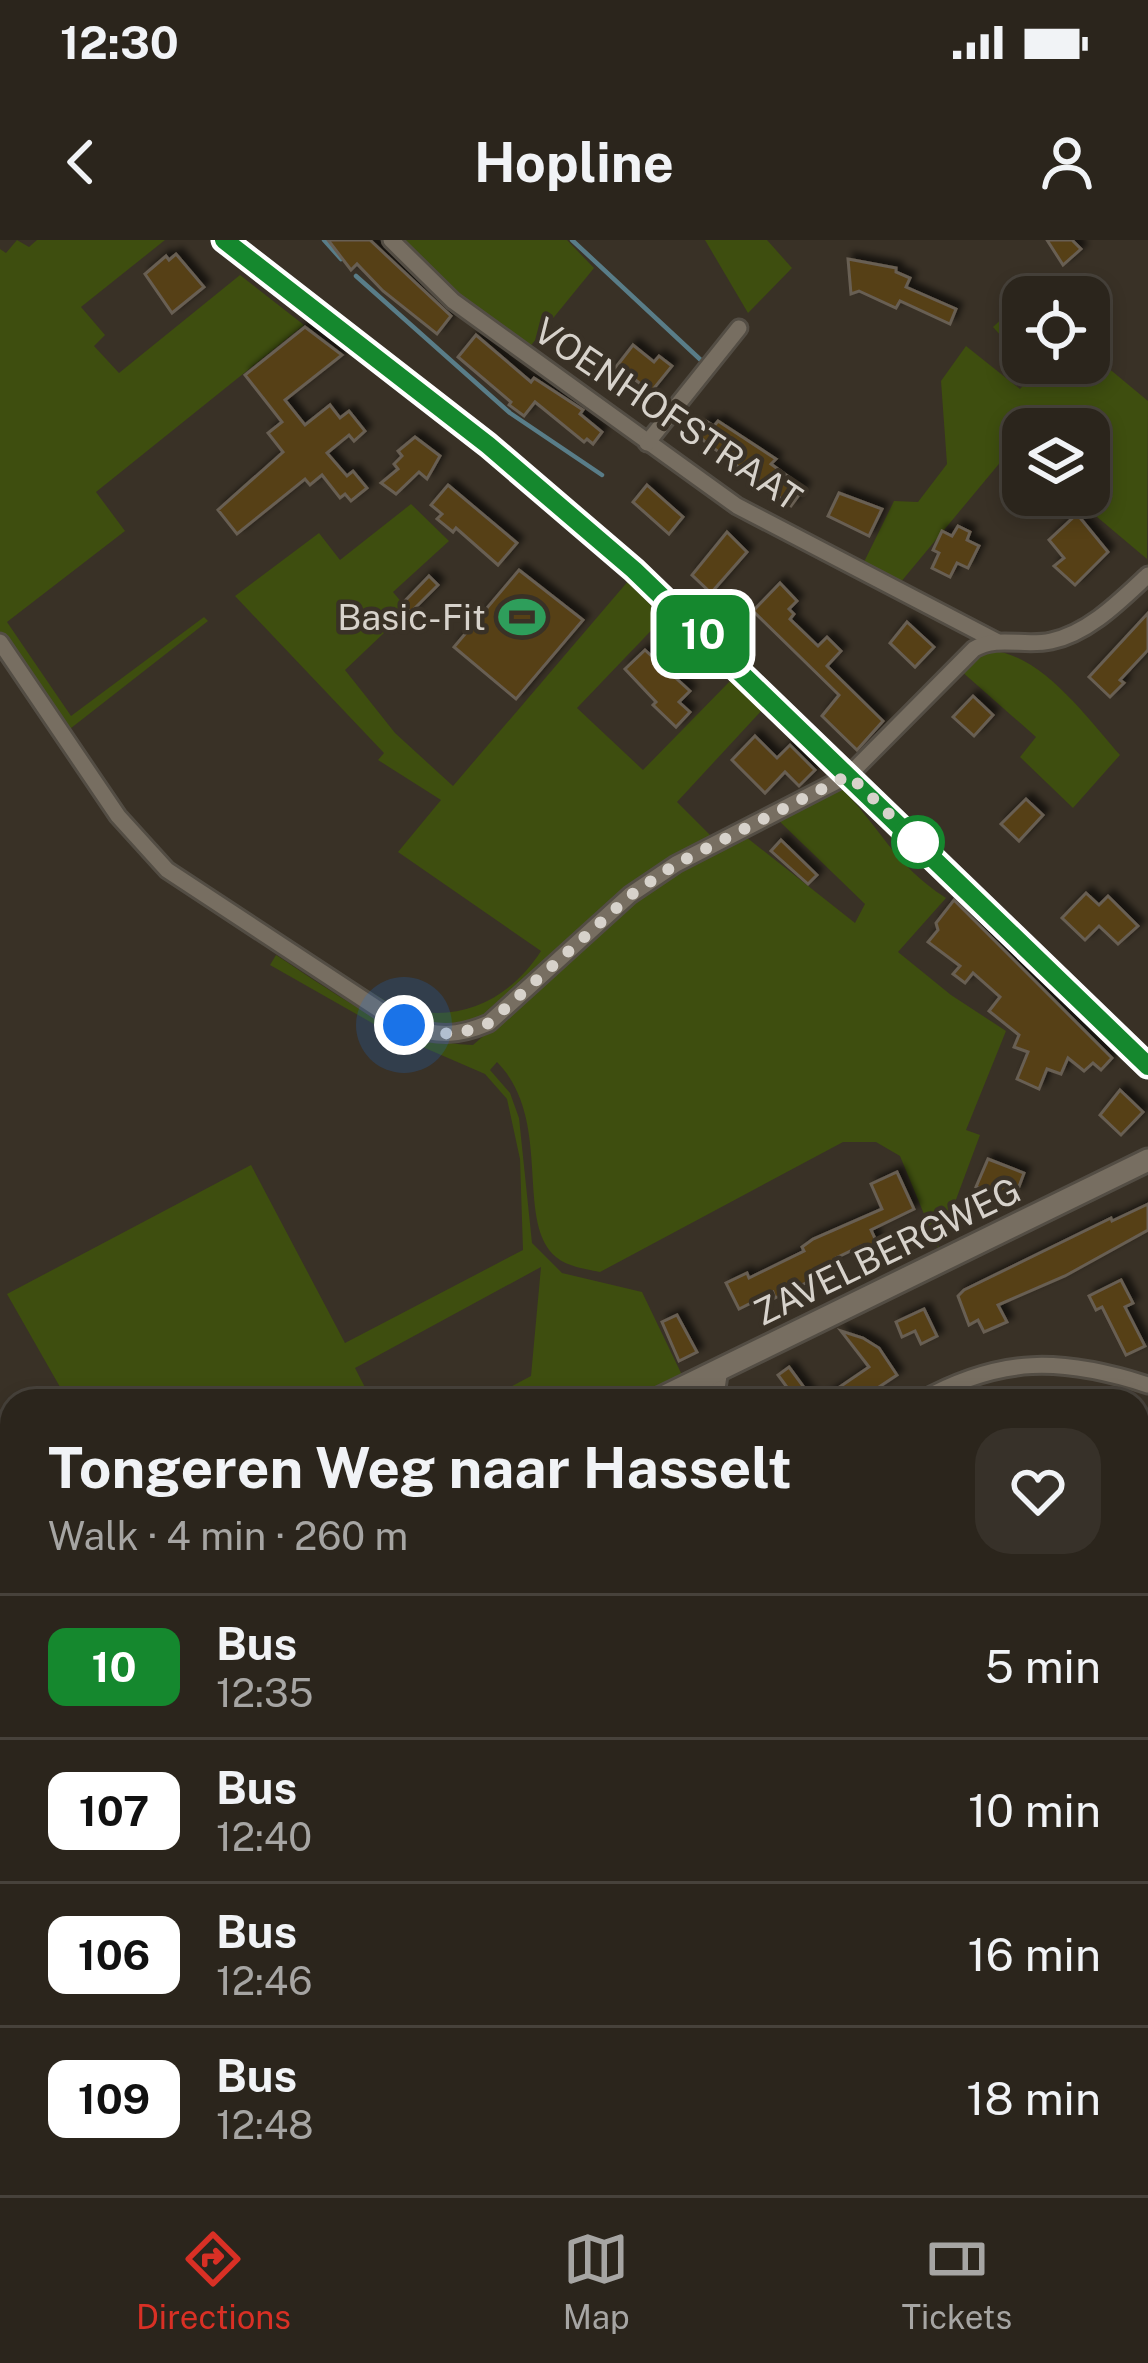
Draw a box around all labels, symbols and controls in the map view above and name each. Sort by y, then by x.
text: 12:30 [60,16,179,69]
icon: back [48,129,114,195]
icon: person [1034,129,1100,195]
text: Hopline [474,131,674,194]
map controls [1002,276,1110,516]
button: locate [1002,276,1110,384]
street label: VOENHOFSTRAAT [526,309,810,519]
button: layers [1002,408,1110,516]
sports icon: Basic-Fit [497,592,547,642]
line badge: 10 [649,595,757,673]
place label: Basic-Fit [337,596,486,638]
text: 10 [680,609,726,658]
unlabelled marker [893,817,943,867]
your location [374,995,434,1055]
street label: ZAVELBERGWEG [747,1168,1027,1334]
button: heart [975,1428,1101,1554]
text: Tongeren Weg naar Hasselt [48,1434,792,1501]
text: Walk · 4 min · 260 m [48,1513,408,1559]
text: Bus [216,1617,297,1670]
text: 5 min [985,1640,1101,1693]
text: 10 [91,1642,137,1691]
text: 12:35 [216,1670,313,1716]
text: Bus [216,1761,297,1814]
text: 10 min [968,1784,1101,1837]
text: 107 [79,1786,149,1835]
text: 12:40 [216,1814,312,1860]
text: Bus [216,1905,297,1958]
text: 16 min [967,1928,1101,1981]
text: 106 [78,1930,150,1979]
text: 12:46 [216,1958,312,2004]
text: Bus [216,2049,297,2102]
text: 18 min [966,2072,1101,2125]
text: 109 [78,2074,150,2123]
text: 12:48 [216,2102,313,2148]
tab: Directions [136,2226,291,2336]
tab: Map [563,2226,630,2336]
tab: Tickets [901,2226,1012,2336]

